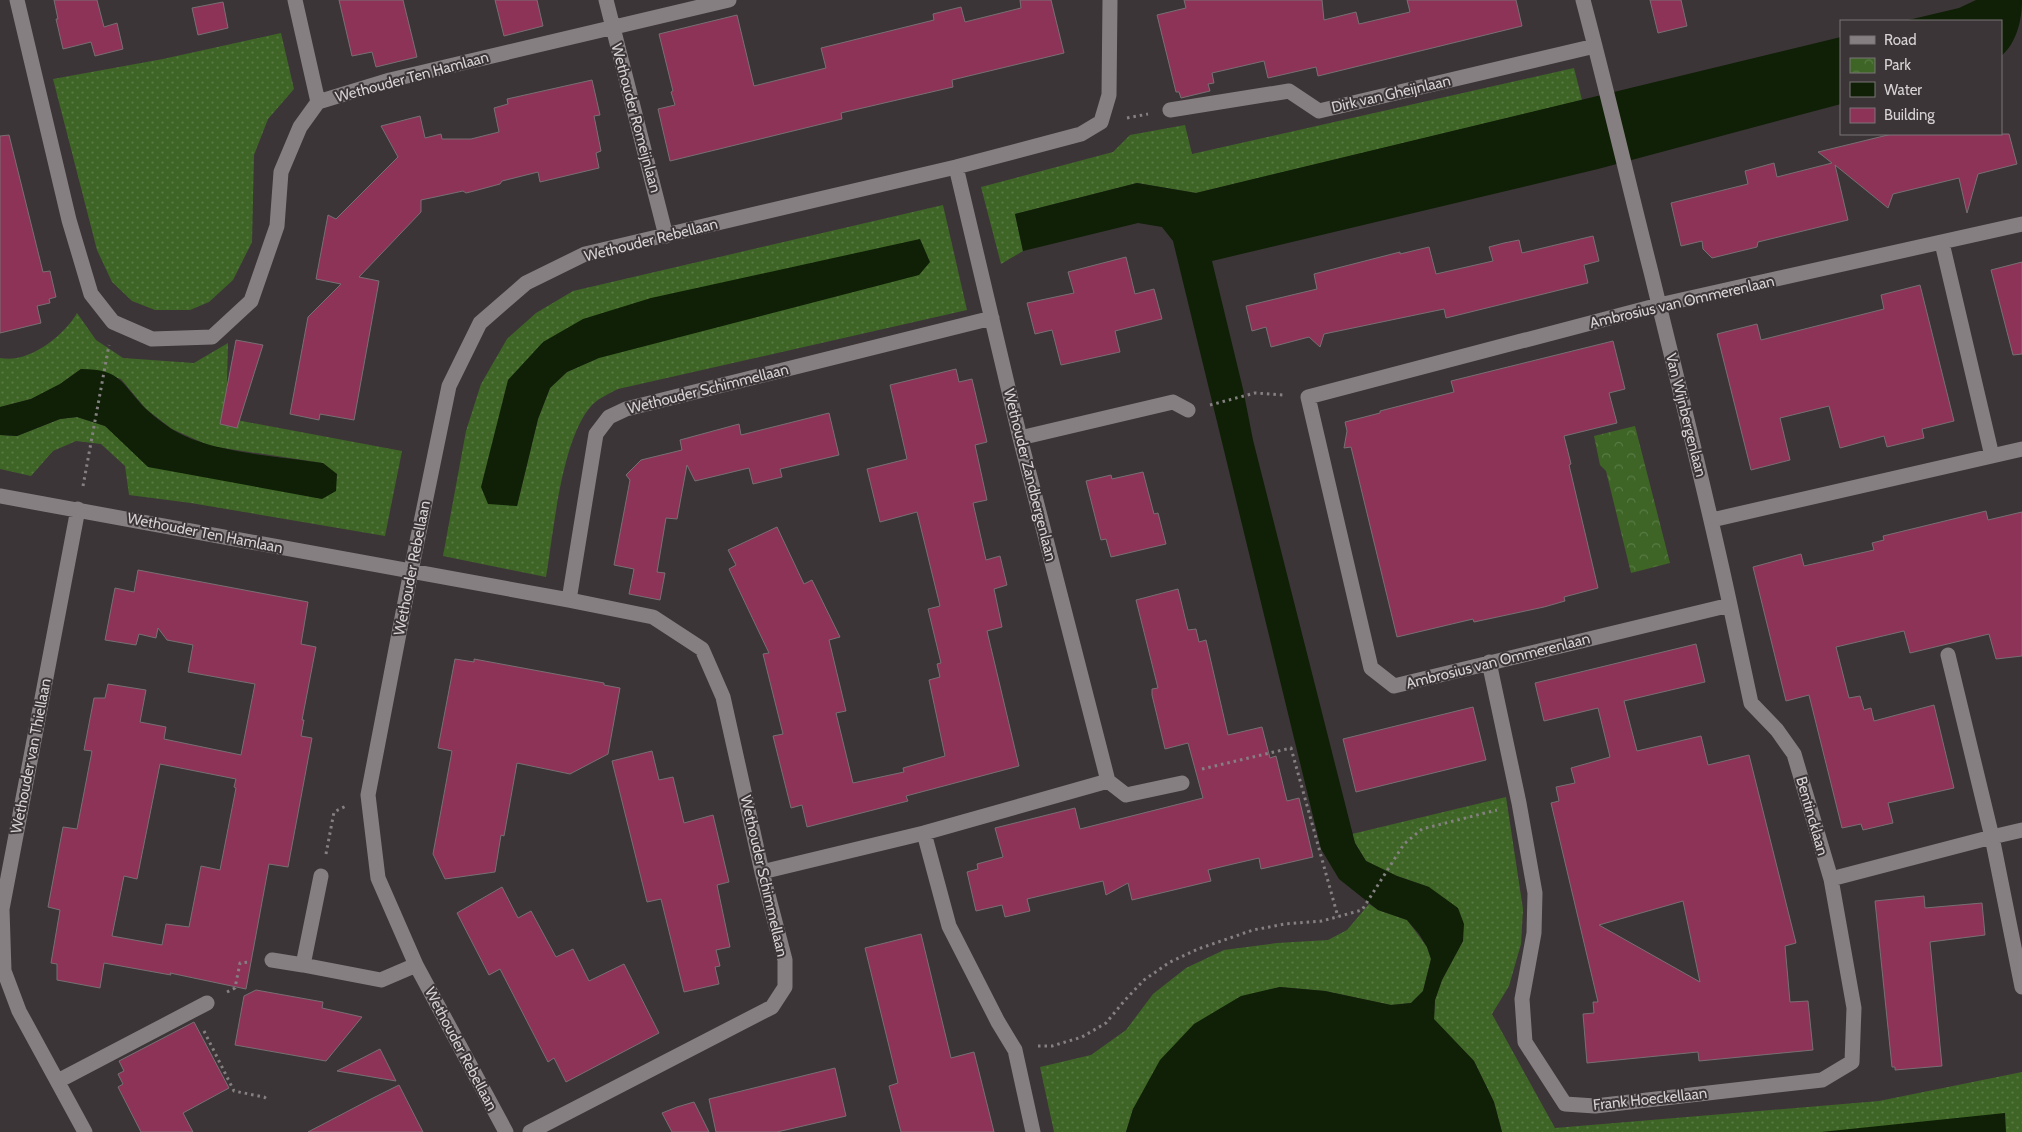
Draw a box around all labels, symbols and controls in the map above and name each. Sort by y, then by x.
legend [1840,20,2002,135]
text: Road [1884,31,1917,49]
street label: Wethouder Romeijnlaan [607,41,665,195]
street label: Wethouder Ten Hamlaan [333,48,491,106]
text: Park [1884,56,1911,74]
street label: Dirk van Gheijnlaan [1330,72,1452,116]
text: Water [1884,81,1922,99]
text: Building [1884,106,1935,124]
street label: Wethouder Rebellaan [582,215,720,265]
street label: Ambrosius van Ommerenlaan [1588,272,1776,332]
street label: Van Wijnbergenlaan [1662,351,1710,479]
street label: Wethouder Schimmellaan [626,360,790,418]
street label: Wethouder Zandbergenlaan [1000,387,1060,563]
street label: Wethouder Rebellaan [390,499,434,637]
street label: Wethouder Ten Hamlaan [126,509,284,557]
street label: Ambrosius van Ommerenlaan [1404,629,1592,693]
street label: Wethouder van Thiellaan [7,677,55,835]
street label: Bentincklaan [1792,774,1832,858]
street label: Wethouder Schimmellaan [737,793,791,959]
street label: Wethouder Rebellaan [421,984,501,1114]
street label: Frank Hoeckellaan [1592,1084,1708,1114]

